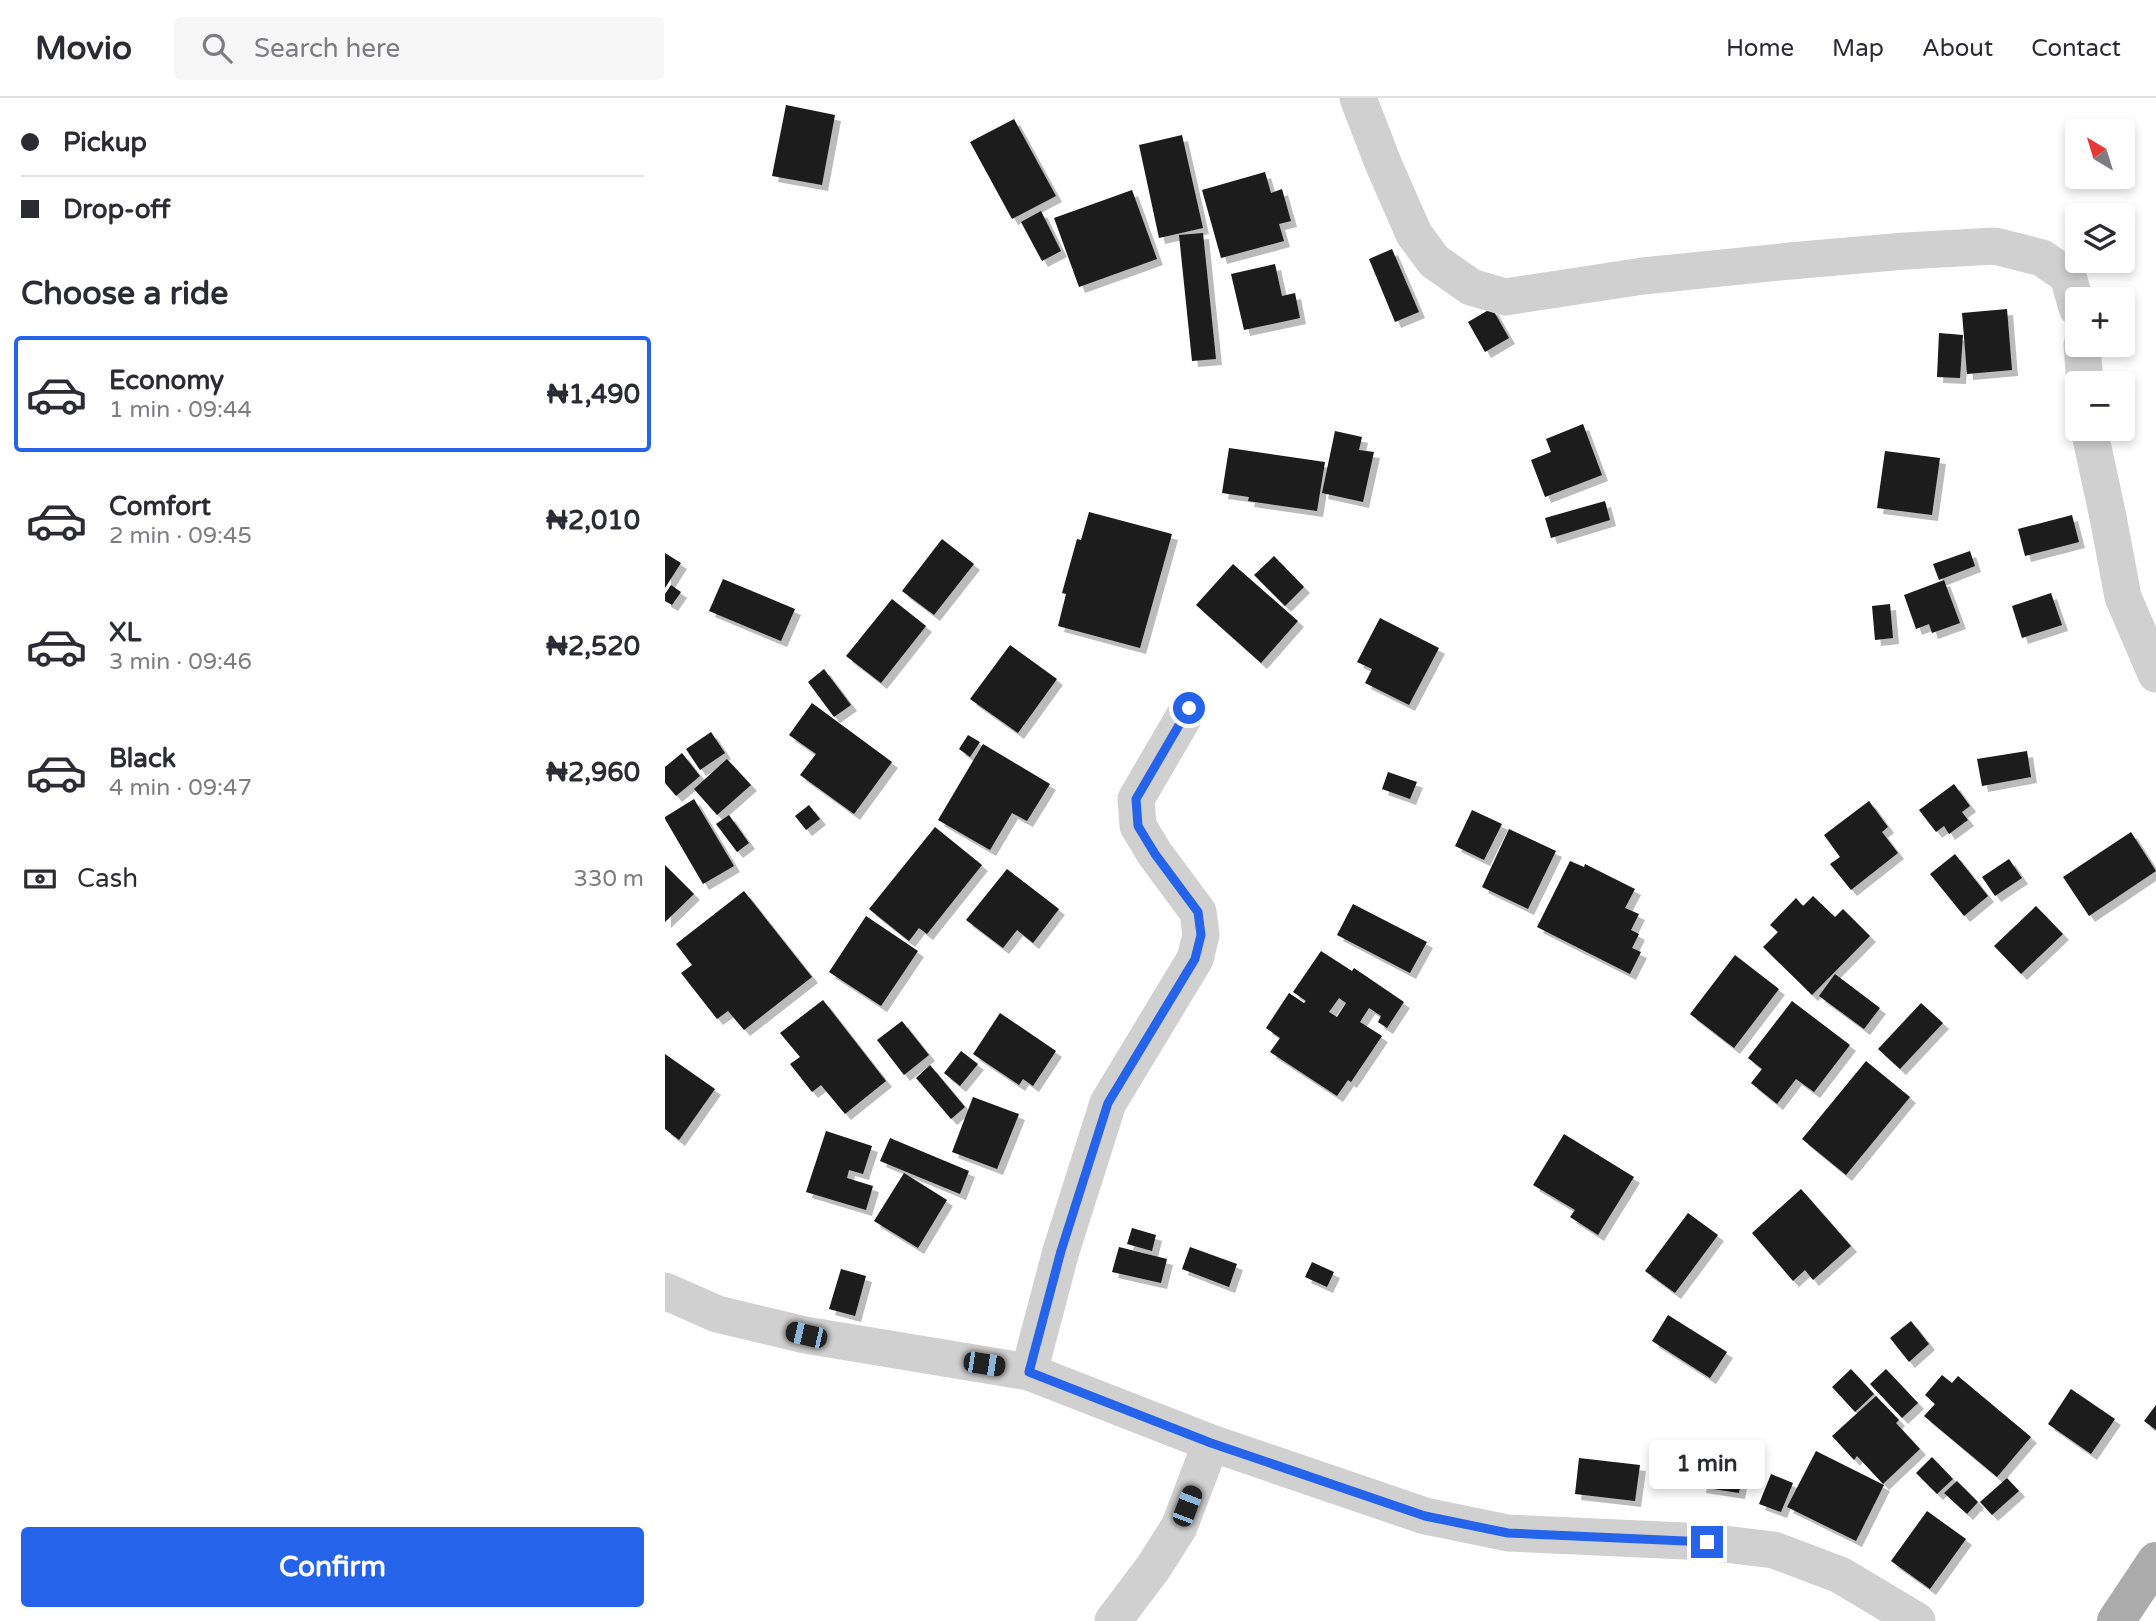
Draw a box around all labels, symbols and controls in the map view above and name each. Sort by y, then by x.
search box [174,17,664,80]
text: Movio [35,29,132,68]
icon: search [198,29,236,67]
text: Search here [254,33,400,64]
text: Home [1726,34,1794,63]
text: Map [1832,34,1884,63]
text: About [1922,34,1993,63]
text: Contact [2031,34,2121,63]
north arrow [2065,119,2135,189]
map controls [2065,119,2135,441]
text: Pickup [63,127,147,158]
text: Drop-off [63,194,170,225]
button: layers [2065,203,2135,273]
text: Choose a ride [21,275,228,313]
button: + [2065,287,2135,357]
icon: car [25,363,88,426]
text: Economy [109,365,224,396]
button: − [2065,371,2135,441]
text: ₦1,490 [547,379,640,410]
text: 1 min · 09:44 [109,396,252,424]
icon: car [25,489,88,552]
text: Comfort [109,491,211,522]
text: ₦2,010 [546,505,640,536]
text: 2 min · 09:45 [109,522,252,550]
icon: car [25,615,88,678]
text: XL [109,617,141,648]
text: ₦2,520 [546,631,640,662]
text: 3 min · 09:46 [109,648,252,676]
route start [1173,692,1205,724]
icon: car [25,741,88,804]
text: Black [109,743,176,774]
text: ₦2,960 [546,757,640,788]
text: 4 min · 09:47 [109,774,252,802]
icon: cash [21,860,59,898]
text: Cash [77,863,138,894]
text: 330 m [574,865,644,893]
car [784,1320,829,1350]
car [962,1350,1007,1378]
callout: 1 min [1649,1440,1765,1490]
text: 1 min [1676,1450,1738,1478]
car [1170,1483,1205,1529]
route end [1691,1526,1723,1558]
button: Confirm [21,1527,644,1607]

